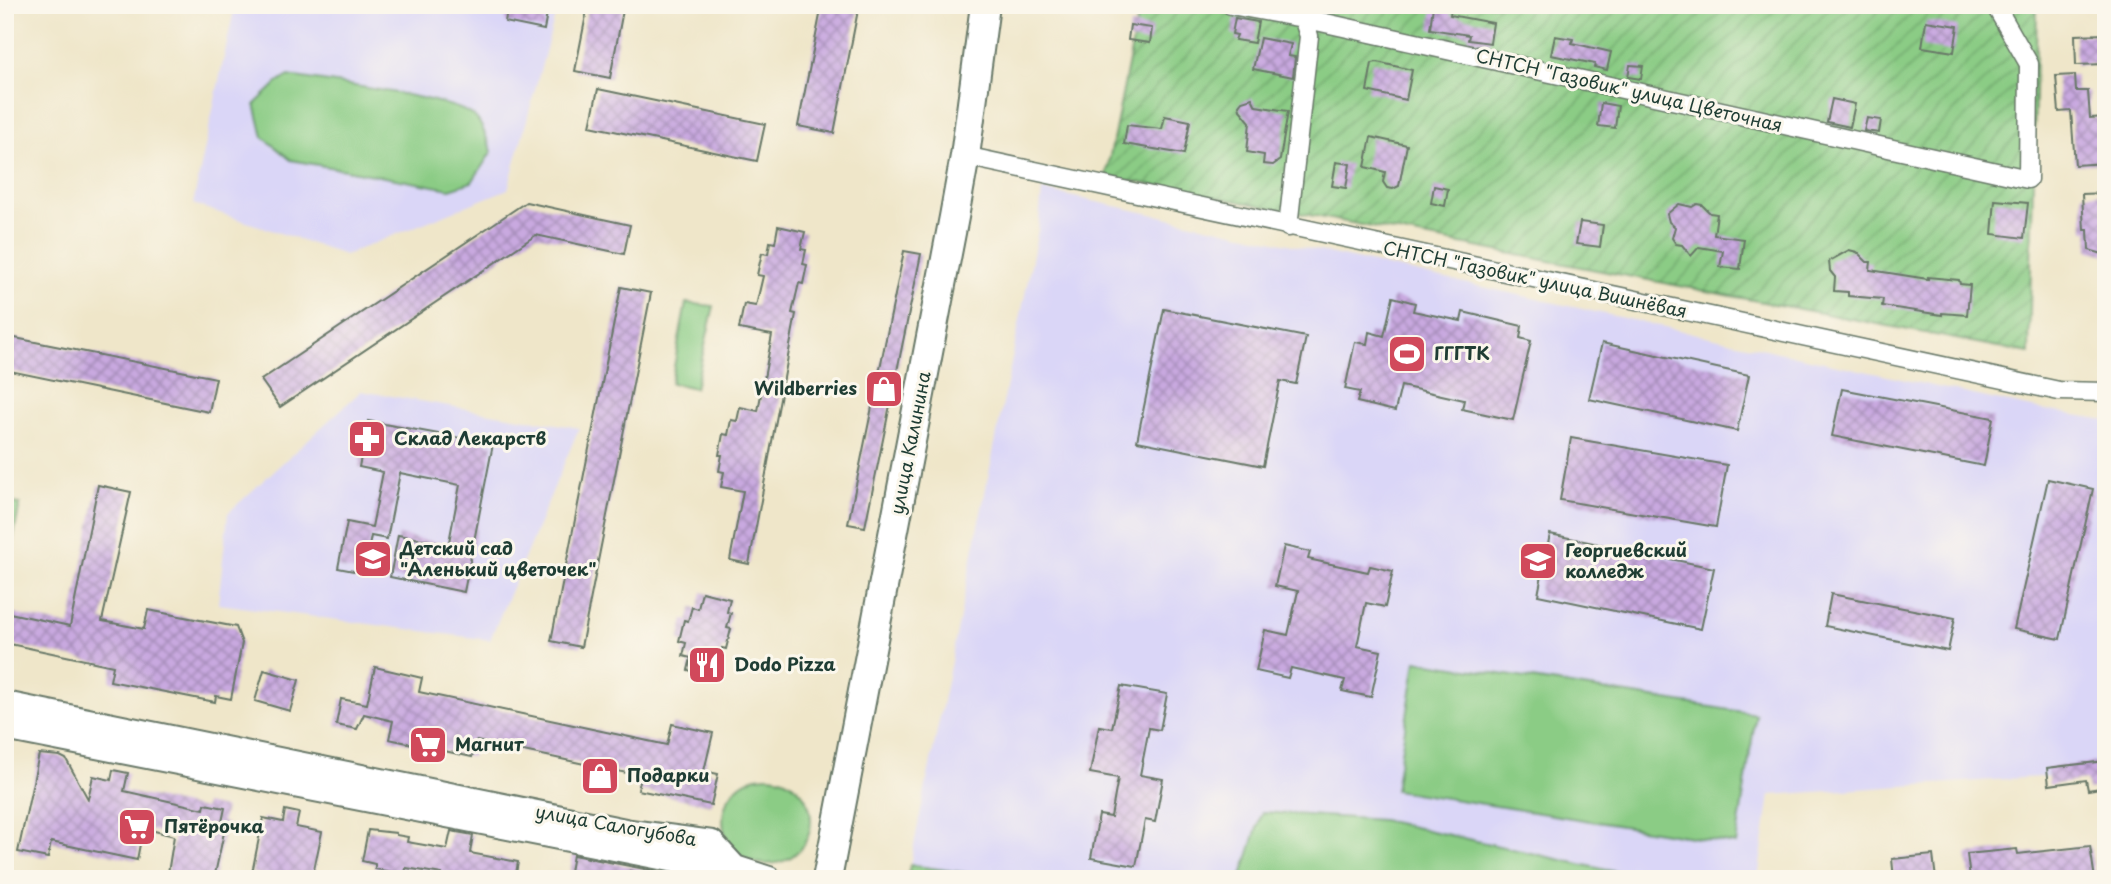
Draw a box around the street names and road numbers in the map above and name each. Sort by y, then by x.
street label: СНТСН "Газовик" улица Цветочная [1473,41,1785,138]
street label: СНТСН "Газовик" улица Вишнёвая [1381,233,1690,324]
street label: улица Калинина [882,368,937,517]
street label: улица Салогубова [534,797,700,852]

